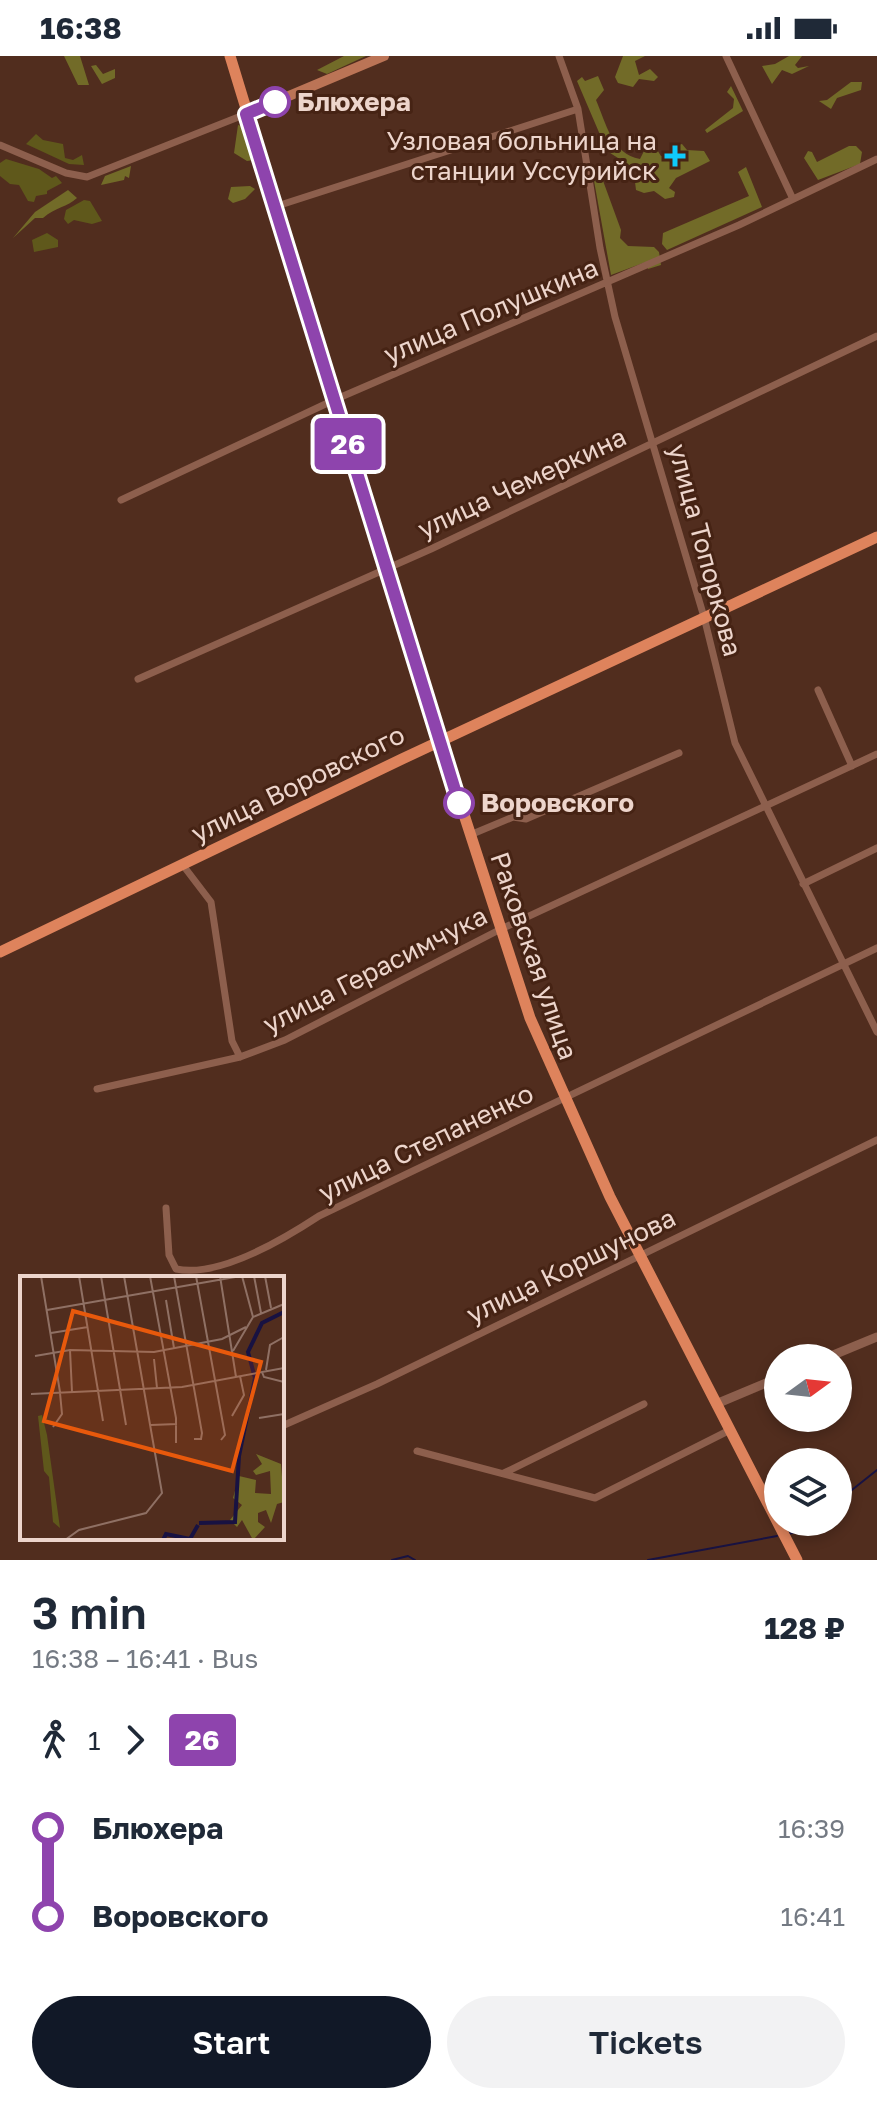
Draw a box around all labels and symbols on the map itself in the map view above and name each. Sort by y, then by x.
place label: Блюхера [297,86,411,117]
marker: Блюхера [260,87,290,117]
place label: Узловая больница на станции Уссурийск [386,125,657,186]
marker: Узловая больница на станции Уссурийск [664,145,686,167]
street label: улица Полушкина [379,251,603,370]
line badge: 26 [312,418,384,470]
street label: улица Чемеркина [413,421,631,544]
street label: улица Топоркова [662,440,749,659]
street label: улица Воровского [186,718,410,849]
place label: Воровского [481,787,634,818]
marker: Воровского [444,788,474,818]
street label: Раковская улица [484,848,585,1064]
street label: улица Герасимчука [258,900,492,1039]
street label: улица Степаненко [313,1077,538,1208]
street label: улица Коршунова [461,1202,680,1330]
inset map [20,1276,284,1540]
north arrow [764,1344,852,1432]

